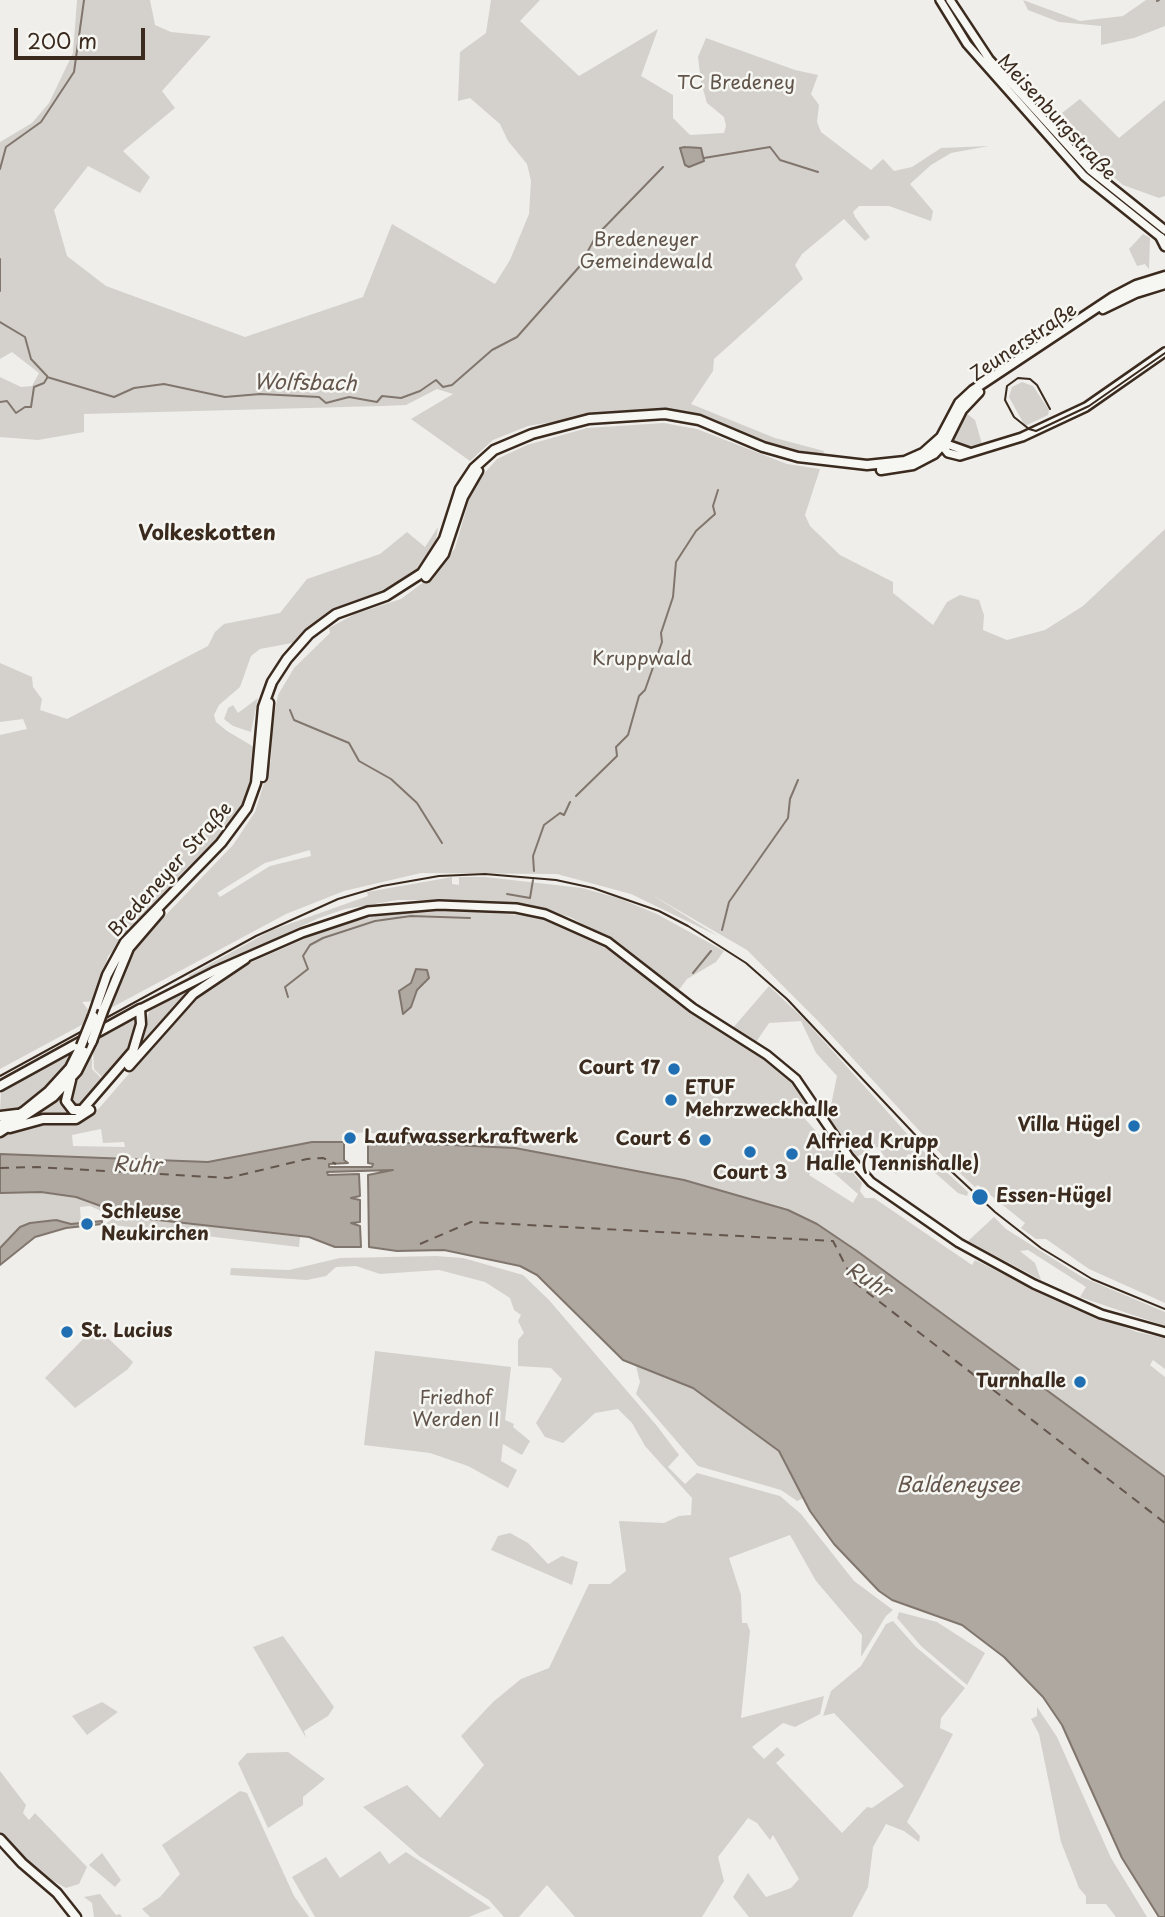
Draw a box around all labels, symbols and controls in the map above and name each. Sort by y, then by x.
scale bar [18,14,149,58]
text: 200 m [27,24,97,56]
street label: Meisenburgstraße [992,50,1120,186]
park label: TC Bredeney [677,73,795,95]
park label: Bredeneyer Gemeindewald [579,230,713,274]
street label: Zeunerstraße [967,299,1081,387]
water label: Wolfsbach [253,370,357,398]
district label: Volkeskotten [138,521,276,547]
park label: Kruppwald [592,649,692,671]
street label: Bredeneyer Straße [104,798,238,942]
place label: Court 17 [579,1058,660,1080]
marker: Court 17 [666,1061,682,1077]
place label: ETUF Mehrzweckhalle [685,1078,838,1122]
marker: ETUF Mehrzweckhalle [663,1092,679,1108]
place label: Villa Hügel [1017,1115,1120,1137]
marker: Villa Hügel [1126,1118,1142,1134]
place label: Laufwasserkraftwerk [364,1127,578,1149]
place label: Court 6 [616,1129,691,1151]
marker: Laufwasserkraftwerk [342,1130,358,1146]
marker: Court 6 [697,1132,713,1148]
place label: Alfried Krupp Halle (Tennishalle) [806,1132,979,1176]
marker: Court 3 [742,1144,758,1160]
marker: Alfried Krupp Halle (Tennishalle) [784,1146,800,1162]
water label: Ruhr [113,1153,161,1179]
place label: Court 3 [713,1163,787,1185]
place label: Essen-Hügel [996,1186,1111,1208]
marker: Essen-Hügel [970,1187,990,1207]
place label: Schleuse Neukirchen [101,1202,209,1246]
marker: Schleuse Neukirchen [79,1216,95,1232]
water label: Ruhr [841,1258,895,1304]
place label: St. Lucius [81,1321,173,1343]
marker: St. Lucius [59,1324,75,1340]
place label: Turnhalle [976,1371,1066,1393]
marker: Turnhalle [1072,1374,1088,1390]
park label: Friedhof Werden II [412,1388,500,1432]
water label: Baldeneysee [896,1473,1020,1499]

